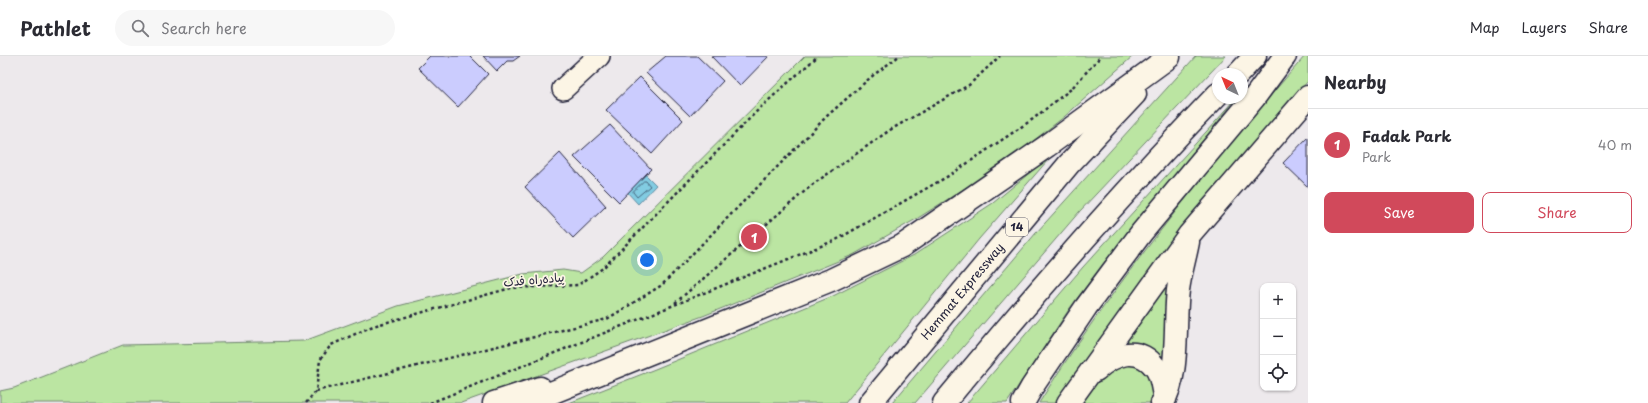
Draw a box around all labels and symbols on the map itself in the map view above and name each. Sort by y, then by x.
north arrow [1212,68,1248,104]
road number: 14 [1006,218,1028,236]
pin: 1 [741,222,767,252]
street label: Hemmat Expressway [916,239,1008,343]
your location [637,250,657,270]
street label: پیاده‌راه فدک [503,267,565,291]

